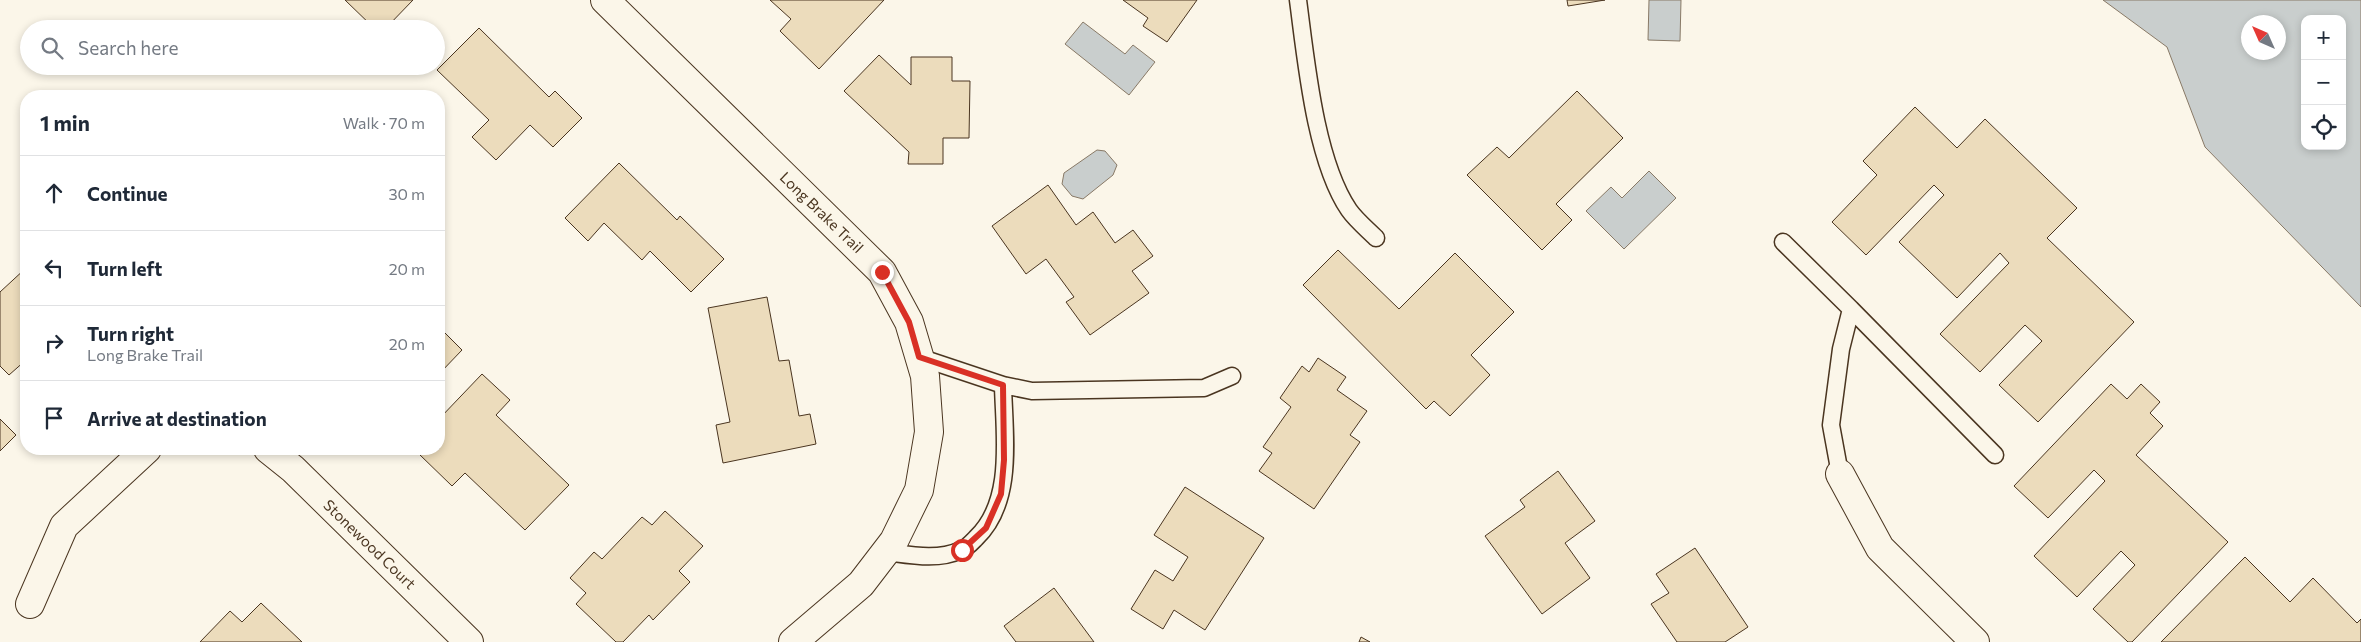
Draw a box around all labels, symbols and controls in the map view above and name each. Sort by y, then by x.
north arrow [2241,15,2286,60]
map controls [2301,15,2346,150]
button: + [2301,15,2346,60]
search box [20,20,445,75]
icon: search [38,34,66,62]
text: Search here [78,36,178,59]
button: − [2301,60,2346,105]
button: locate [2301,105,2346,150]
text: 1 min [40,110,90,135]
text: Walk · 70 m [343,113,425,132]
street label: Long Brake Trail [777,168,867,256]
icon: ahead [40,179,68,207]
text: Continue [87,182,167,205]
text: 30 m [388,184,425,203]
icon: left [40,254,68,282]
text: Turn left [87,257,162,280]
text: 20 m [389,259,425,278]
route end [871,261,894,284]
text: Turn right [87,322,174,345]
icon: right [40,329,68,357]
text: 20 m [389,334,425,353]
text: Long Brake Trail [87,345,203,364]
icon: arrive [40,404,68,432]
text: Arrive at destination [87,407,267,430]
street label: Stonewood Court [320,496,420,592]
route start [951,539,974,562]

